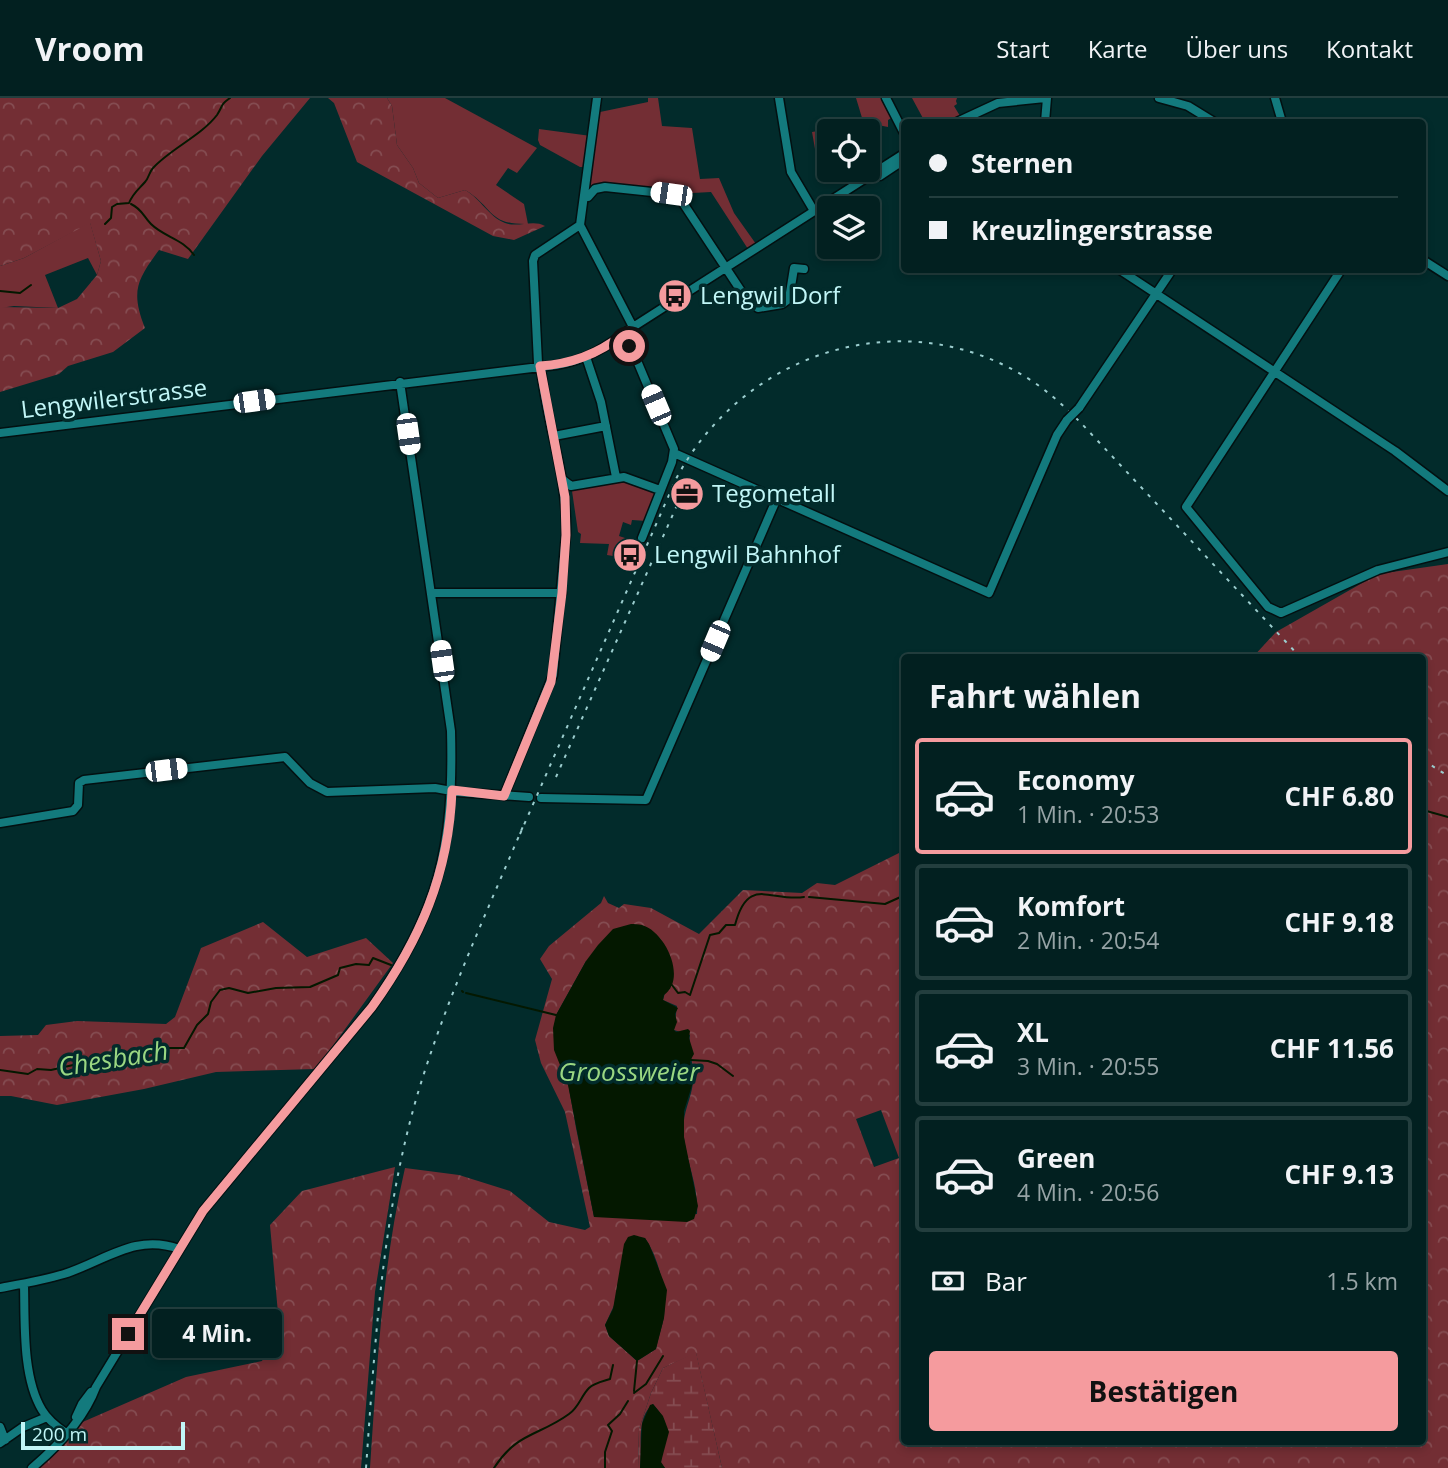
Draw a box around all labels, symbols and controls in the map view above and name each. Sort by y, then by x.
text: Vroom [35,26,145,71]
text: Start [996,32,1050,65]
text: Karte [1088,32,1148,65]
text: Über uns [1186,32,1288,65]
text: Kontakt [1326,32,1413,65]
map controls [817,119,880,259]
button: locate [817,119,880,182]
text: Sternen [971,145,1073,181]
car [649,181,694,207]
button: layers [817,196,880,259]
text: Kreuzlingerstrasse [971,212,1213,248]
bus stop icon: Lengwil Dorf [656,277,694,315]
place label: Lengwil Dorf [700,278,842,311]
route start [613,330,645,362]
street label: Lengwilerstrasse [19,370,209,425]
car [639,382,674,428]
car [232,388,277,414]
car [395,412,422,456]
office icon: Tegometall [668,475,706,513]
place label: Tegometall [712,476,836,509]
bus stop icon: Lengwil Bahnhof [611,536,649,574]
place label: Lengwil Bahnhof [654,537,842,570]
car [698,618,733,664]
car [429,639,456,683]
text: Fahrt wählen [929,674,1141,717]
car [144,757,189,783]
text: Economy [1017,762,1135,798]
icon: car [933,765,996,828]
text: CHF 6.80 [1285,778,1394,814]
text: 1 Min. · 20:53 [1017,798,1159,830]
text: Komfort [1017,888,1125,924]
icon: car [933,891,996,954]
text: CHF 9.18 [1285,904,1394,940]
text: 2 Min. · 20:54 [1017,924,1159,956]
text: XL [1017,1014,1049,1050]
icon: car [933,1017,996,1080]
text: CHF 11.56 [1270,1030,1394,1066]
water label: Chesbach [55,1032,170,1084]
text: 3 Min. · 20:55 [1017,1050,1159,1082]
water label: Groossweier [559,1053,701,1089]
text: Green [1017,1140,1095,1176]
icon: car [933,1143,996,1206]
text: CHF 9.13 [1285,1156,1394,1192]
text: 4 Min. · 20:56 [1017,1176,1159,1208]
icon: cash [929,1262,967,1300]
text: Bar [985,1263,1027,1299]
text: 1.5 km [1326,1265,1398,1297]
callout: 4 Min. [152,1310,282,1358]
text: 4 Min. [182,1317,252,1349]
route end [112,1318,144,1350]
button: Bestätigen [929,1351,1398,1431]
scale bar [21,1419,186,1451]
text: 200 m [32,1421,87,1447]

